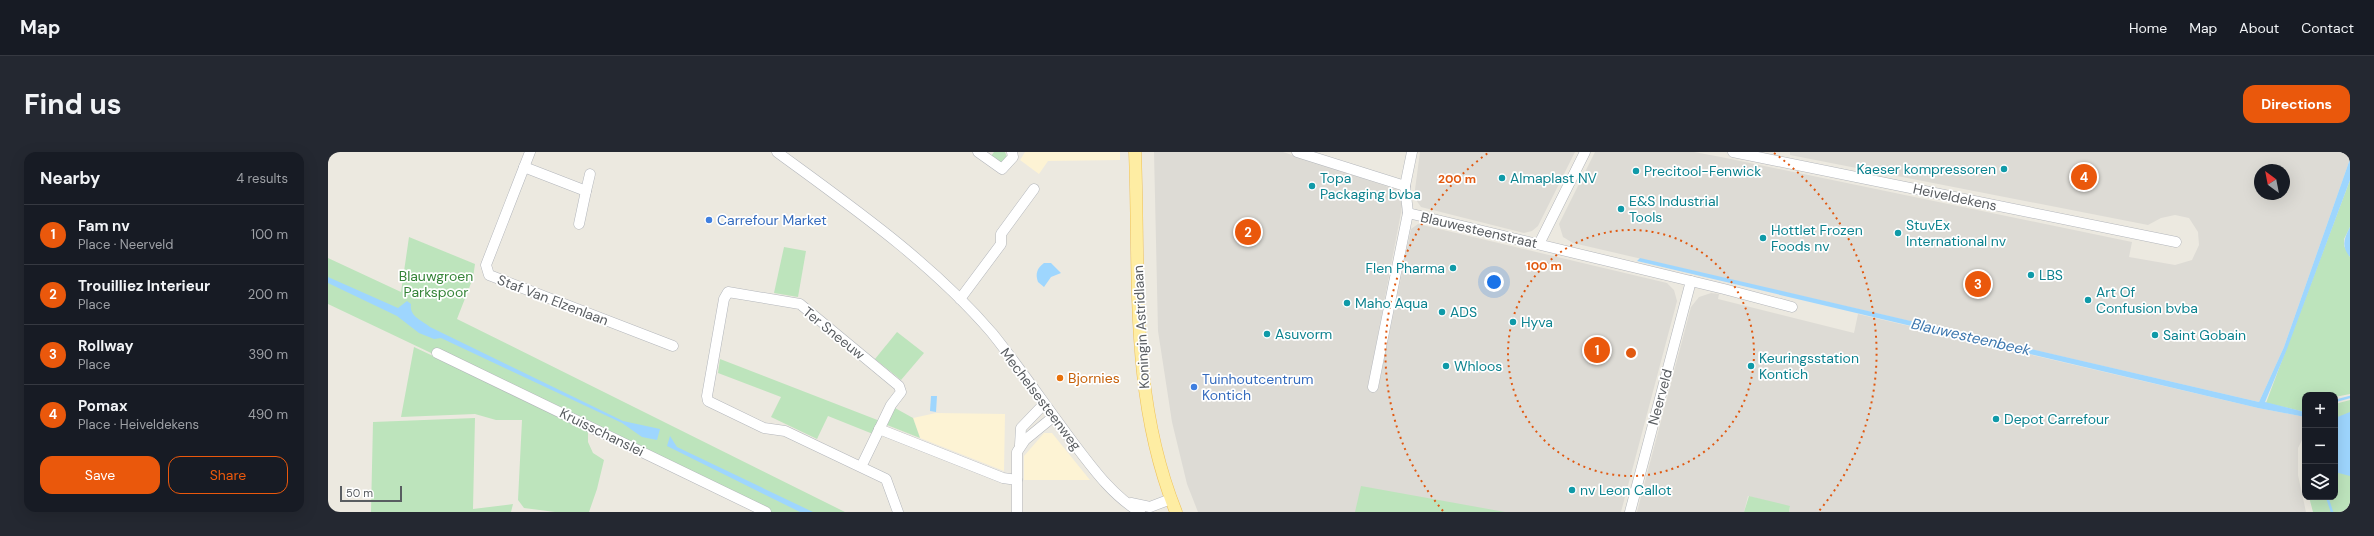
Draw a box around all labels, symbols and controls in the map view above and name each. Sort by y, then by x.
text: Map [20,15,60,40]
text: Home [2129,19,2167,37]
text: Map [2189,19,2217,37]
text: About [2239,19,2279,37]
text: Contact [2301,19,2354,37]
button: Directions [2243,85,2350,123]
text: Find us [24,86,122,123]
place label: Kaeser kompressoren [1856,160,1996,178]
place label: Precitool-Fenwick [1644,162,1761,180]
pin: 4 [2071,162,2097,192]
marker: Kaeser kompressoren [1999,164,2009,174]
north arrow [2254,164,2290,200]
marker: Precitool-Fenwick [1631,166,1641,176]
text: Nearby [40,167,100,189]
place label: Topa Packaging bvba [1320,169,1421,203]
place label: Almaplast NV [1510,169,1598,187]
text: 4 results [236,170,288,187]
text: 200 m [1438,171,1476,187]
marker: Almaplast NV [1497,173,1507,183]
street label: Heiveldekens [1911,179,1999,215]
marker: Topa Packaging bvba [1307,181,1317,191]
place label: E&S Industrial Tools [1629,192,1719,226]
marker: E&S Industrial Tools [1616,204,1626,214]
street label: Blauwesteenstraat [1419,208,1539,252]
place label: Carrefour Market [717,211,827,229]
marker: Carrefour Market [704,215,714,225]
text: Fam nv [78,216,130,236]
place label: StuvEx International nv [1906,216,2007,250]
pin: 2 [1235,217,1261,247]
place label: Hottlet Frozen Foods nv [1771,221,1863,255]
text: 1 [51,226,55,243]
text: 100 m [251,226,288,243]
marker: StuvEx International nv [1893,228,1903,238]
marker: Hottlet Frozen Foods nv [1758,233,1768,243]
text: Place · Neerveld [78,236,173,253]
text: 100 m [1526,258,1562,274]
place label: Flen Pharma [1366,259,1445,277]
marker: Flen Pharma [1448,263,1458,273]
street label: Koningin Astridlaan [1129,265,1153,389]
place label: LBS [2039,266,2063,284]
park label: Blauwgroen Parkspoor [399,267,473,301]
pin: 3 [1965,269,1991,299]
marker: LBS [2026,270,2036,280]
street label: Staf Van Elzenlaan [495,271,611,329]
your location [1484,272,1504,292]
text: Trouilliez Interieur [78,276,210,296]
place label: Art Of Confusion bvba [2096,283,2198,317]
text: 2 [49,286,57,303]
text: 200 m [248,286,288,303]
place label: Maho Aqua [1355,294,1428,312]
marker: Art Of Confusion bvba [2083,295,2093,305]
text: Place [78,296,110,313]
marker: Maho Aqua [1342,298,1352,308]
street label: Ter Sneeuw [799,303,869,364]
place label: ADS [1450,303,1477,321]
marker: ADS [1437,307,1447,317]
place label: Hyva [1521,313,1553,331]
water label: Blauwesteenbeek [1909,314,2033,361]
marker: Hyva [1508,317,1518,327]
place label: Asuvorm [1275,325,1332,343]
place label: Saint Gobain [2163,326,2246,344]
marker: Asuvorm [1262,329,1272,339]
marker: Saint Gobain [2150,330,2160,340]
pin: 1 [1584,335,1610,365]
text: Rollway [78,336,134,356]
street label: Mechelsesteenweg [997,344,1086,454]
text: 3 [49,346,57,363]
text: 390 m [249,346,288,363]
centre of rings [1624,346,1638,360]
place label: Keuringsstation Kontich [1759,349,1859,383]
text: Place [78,356,110,373]
place label: Whloos [1454,357,1502,375]
marker: Whloos [1441,361,1451,371]
marker: Keuringsstation Kontich [1746,361,1756,371]
street label: Neerveld [1644,367,1676,427]
place label: Bjornies [1068,369,1120,387]
place label: Tuinhoutcentrum Kontich [1202,370,1313,404]
marker: Bjornies [1055,373,1065,383]
marker: Tuinhoutcentrum Kontich [1189,382,1199,392]
map controls [2302,392,2338,500]
button: + [2302,392,2338,428]
text: Pomax [78,396,127,416]
street label: Kruisschanslei [557,404,647,460]
text: 4 [49,406,57,423]
text: 490 m [248,406,288,423]
place label: Depot Carrefour [2004,410,2109,428]
marker: Depot Carrefour [1991,414,2001,424]
text: Place · Heiveldekens [78,416,199,433]
button: − [2302,428,2338,464]
button: Save [40,456,160,494]
button: Share [168,456,288,494]
button: layers [2302,464,2338,500]
place label: nv Leon Callot [1580,481,1672,499]
scale bar [340,484,402,503]
marker: nv Leon Callot [1567,485,1577,495]
text: 50 m [346,486,373,500]

